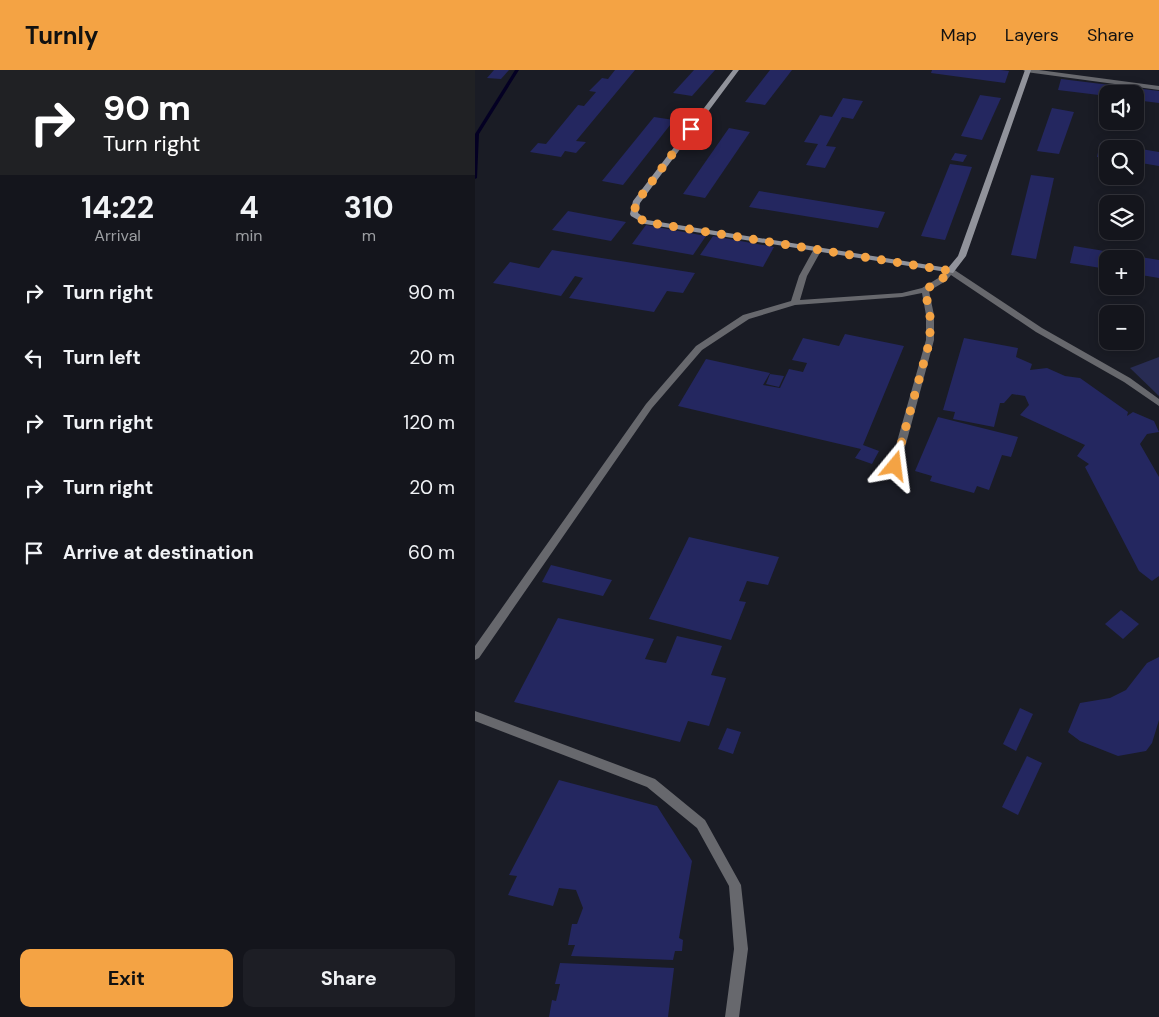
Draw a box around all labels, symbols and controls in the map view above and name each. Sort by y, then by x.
text: Turnly [25,20,98,51]
text: Map [941,23,977,47]
text: Layers [1005,23,1059,47]
text: Share [1087,23,1134,47]
text: 90 m [103,85,191,131]
map controls [1099,85,1144,350]
button: sound [1099,85,1144,130]
icon: right [20,90,85,155]
pin [670,108,712,150]
icon: arrive [677,115,705,143]
text: Turn right [103,129,200,158]
button: search [1099,140,1144,185]
text: 14:22 [81,188,154,227]
text: 4 [239,188,259,227]
text: 310 [344,188,394,227]
button: layers [1099,195,1144,240]
text: Arrival [94,225,141,246]
text: min [235,225,263,246]
text: m [362,225,376,246]
button: + [1099,250,1144,295]
icon: right [20,279,48,307]
text: Turn right [63,280,153,305]
text: 90 m [408,280,455,305]
button: − [1099,305,1144,350]
icon: left [20,344,48,372]
text: Turn left [63,345,141,370]
text: 20 m [409,345,455,370]
icon: right [20,409,48,437]
text: Turn right [63,410,153,435]
text: 120 m [403,410,455,435]
position arrow [868,439,920,491]
icon: right [20,474,48,502]
text: Turn right [63,475,153,500]
text: 20 m [409,475,455,500]
icon: arrive [20,539,48,567]
text: Arrive at destination [63,540,254,565]
text: 60 m [408,540,455,565]
button: Exit [20,949,233,1007]
button: Share [243,949,455,1007]

